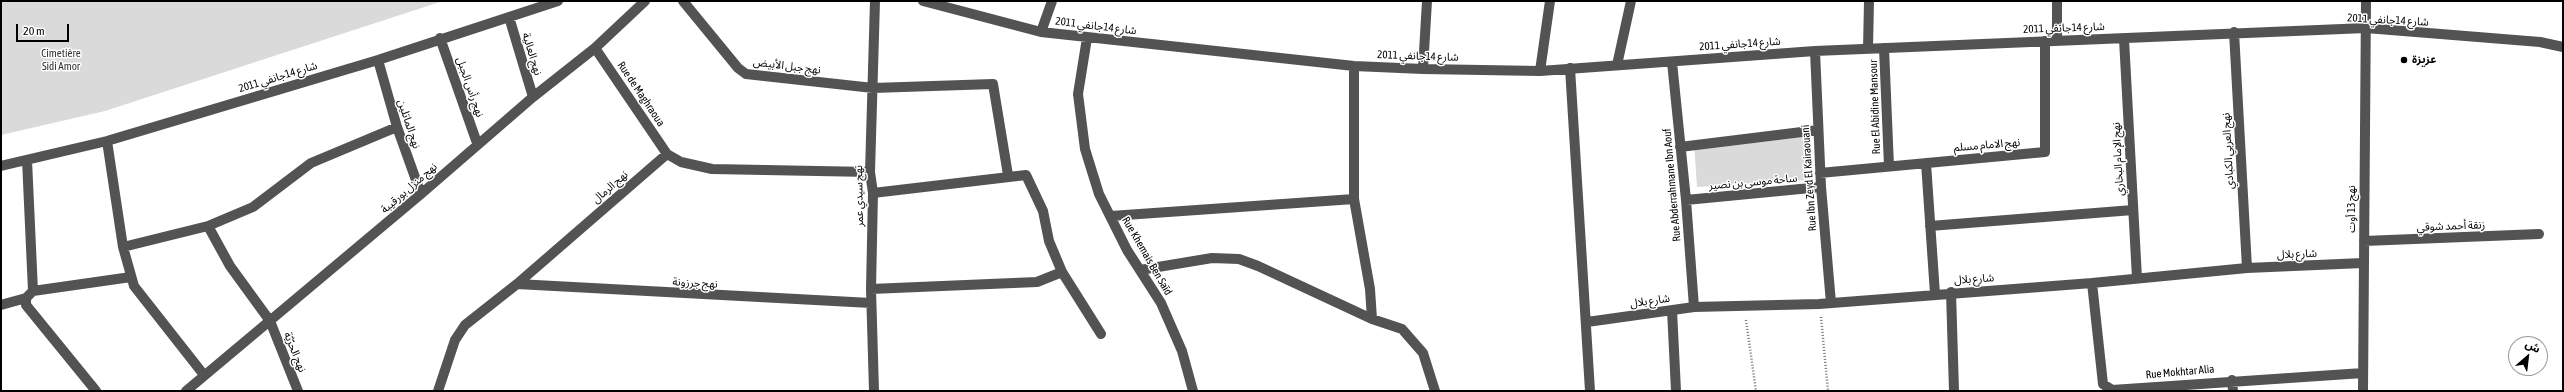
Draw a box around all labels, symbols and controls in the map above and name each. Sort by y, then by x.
street label: شارع 14جانفي 2011 [2347,11,2429,29]
street label: شارع 14جانفي 2011 [1055,14,1137,38]
scale bar [18,16,71,42]
street label: شارع 14جانفي 2011 [2023,20,2105,36]
text: 20 m [23,24,45,38]
street label: نهج العالية [519,31,545,77]
street label: شارع 14جانفي 2011 [1699,35,1781,53]
park label: Cimetière Sidi Amor [41,47,81,73]
street label: شارع 14جانفي 2011 [1377,48,1459,64]
place label: عزيزة [2412,53,2436,67]
street label: نهج رأس الجبل [454,55,486,119]
street label: نهج جبل الأبيض [752,55,822,77]
marker: عزيزة [2399,55,2409,65]
street label: شارع 14جانفي 2011 [237,59,319,95]
street label: Rue de Maghraoua [614,59,668,129]
street label: Rue El Abidine Mansour [1867,60,1883,154]
street label: نهج الماتلين [395,98,423,150]
street label: نهج العربي الكبادي [2219,112,2237,190]
street label: نهج الإمام البخاري [2109,122,2127,196]
street label: Rue Ibn Zeyd El Kairaouani [1799,124,1819,232]
street label: Rue Abderrahmane Ibn Aouf [1660,128,1684,242]
street label: نهج الامام مسلم [1953,136,2021,154]
street label: نهج منزل بورقيبة [378,160,440,216]
street label: نهج سيدي عمر [852,165,866,227]
street label: نهج الرمال [589,168,631,206]
street label: ساحة موسى بن نصير [1708,172,1798,192]
street label: نهج 13 أوت [2345,185,2359,233]
street label: Rue Khemais Ben Saïd [1119,214,1175,298]
street label: زنقة أحمد شوقي [2417,218,2485,234]
street label: شارع بلال [2277,247,2317,261]
street label: شارع بلال [1954,271,1994,287]
street label: نهج جرزونة [672,275,718,291]
street label: شارع بلال [1629,292,1671,310]
street label: نهج الحرّيّة [281,330,309,374]
north arrow [2508,336,2548,376]
text: ش [2524,337,2543,355]
street label: Rue Mokhtar Alia [2145,362,2215,382]

